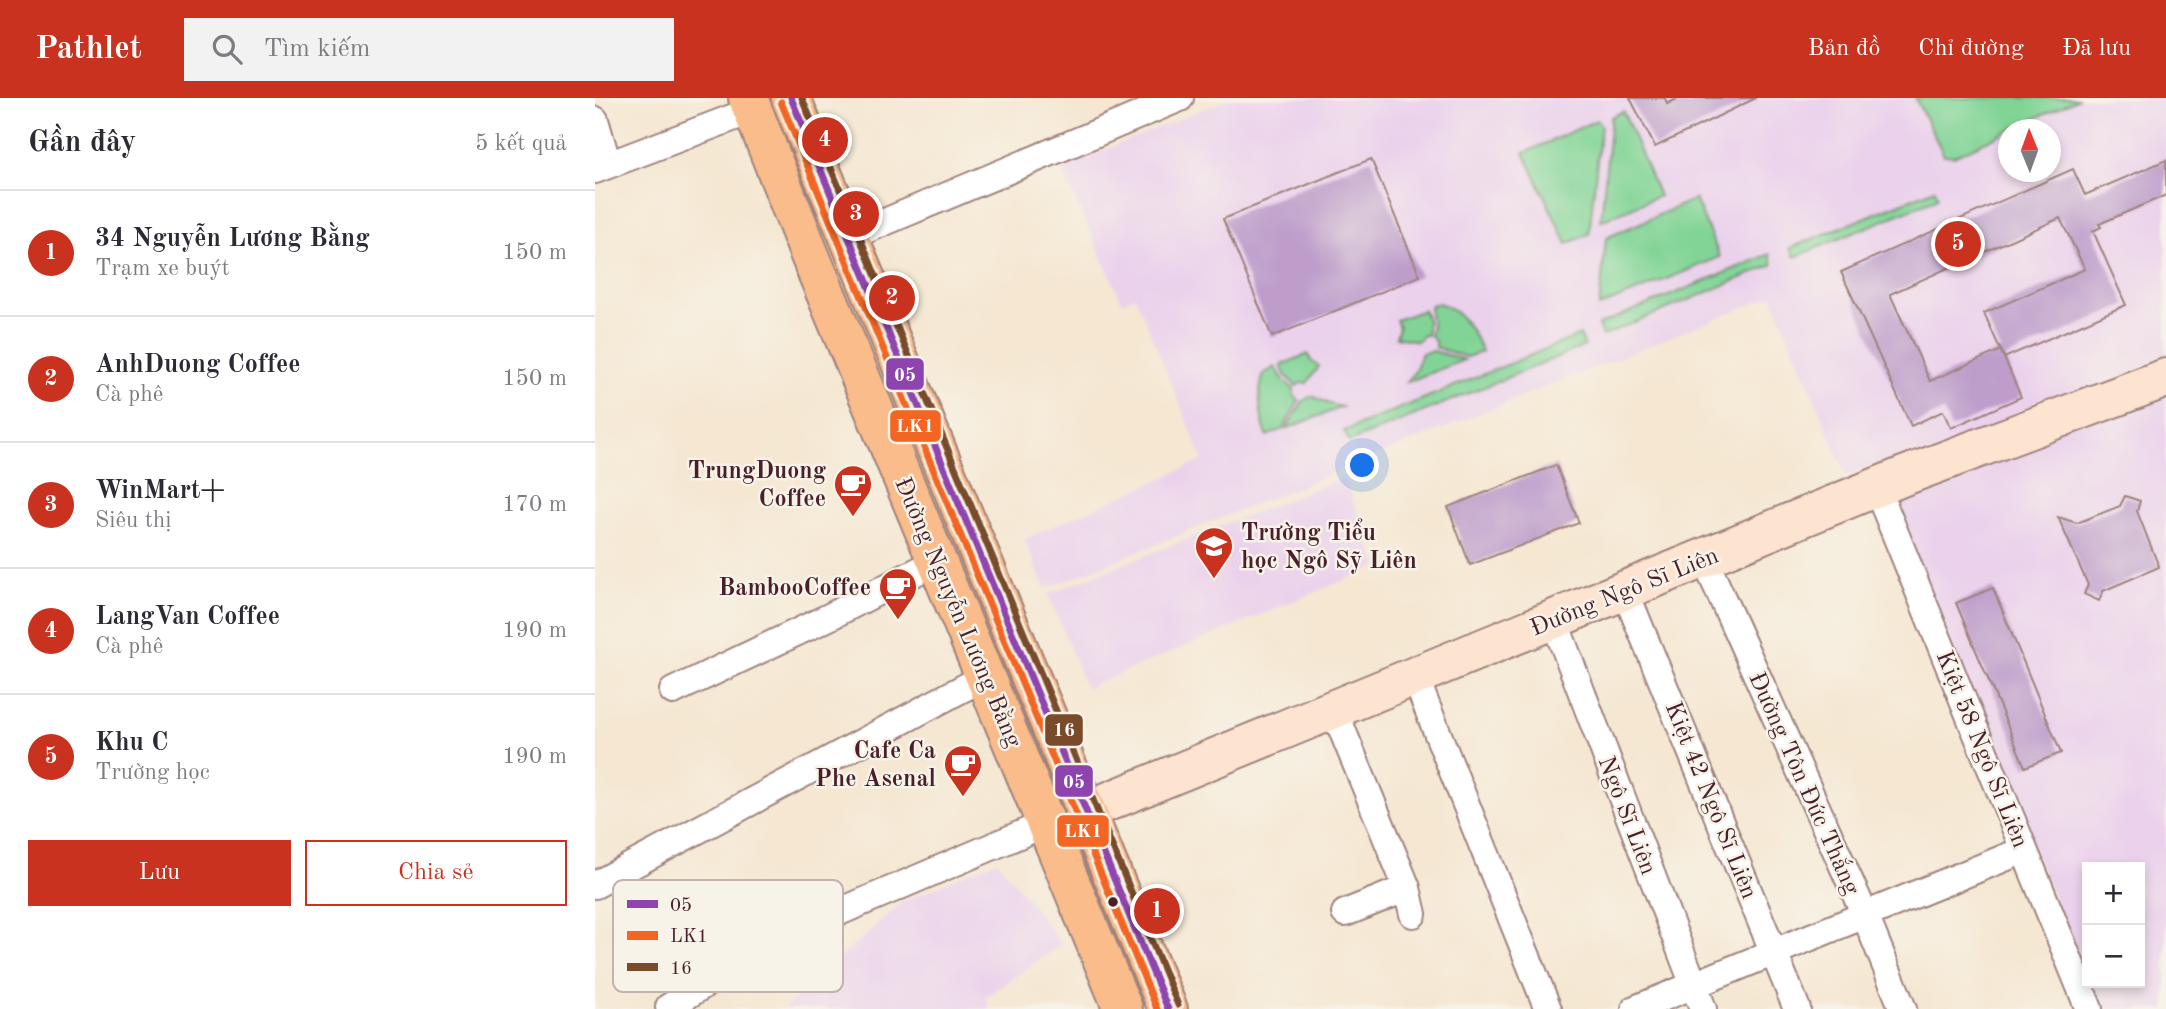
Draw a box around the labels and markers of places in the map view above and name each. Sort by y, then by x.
pin: 4 [802,114,848,166]
pin: 3 [833,188,879,240]
pin: 5 [1935,218,1981,270]
pin: 2 [869,272,915,324]
place label: TrungDuong Coffee [688,460,827,512]
cafe icon: TrungDuong Coffee [832,463,874,518]
place label: Trường Tiểu học Ngô Sỹ Liên [1241,518,1417,574]
school or university icon: Trường Tiểu học Ngô Sỹ Liên [1193,525,1235,580]
cafe icon: BambooCoffee [877,566,919,621]
place label: BambooCoffee [718,577,871,601]
place label: Cafe Ca Phe Asenal [815,740,936,792]
cafe icon: Cafe Ca Phe Asenal [942,743,984,798]
pin: 1 [1134,885,1180,937]
unlabelled marker [1106,895,1120,909]

